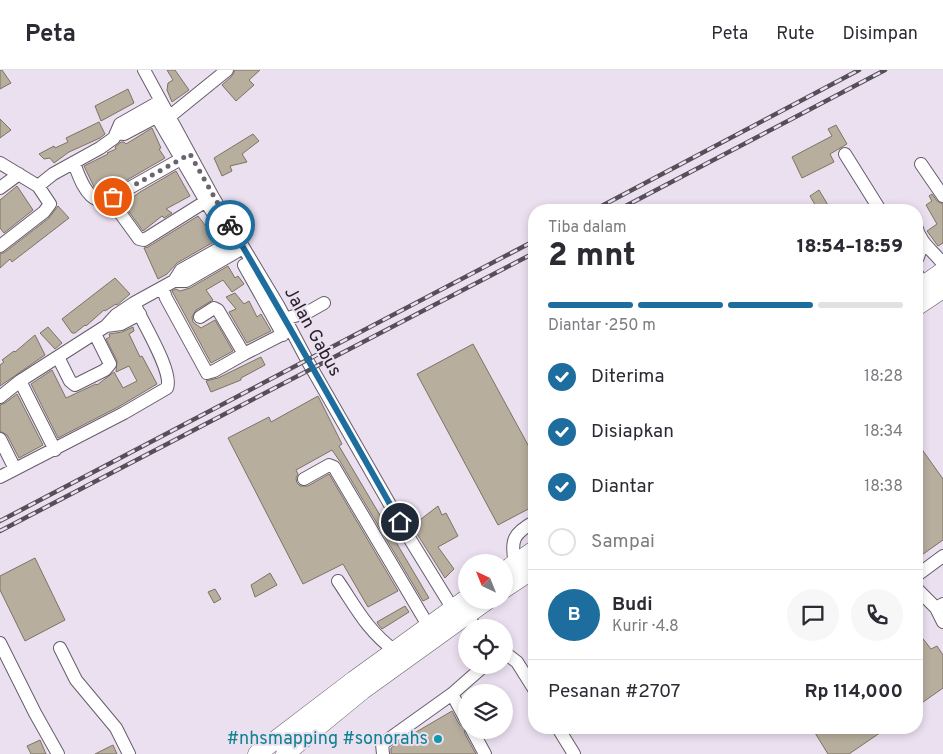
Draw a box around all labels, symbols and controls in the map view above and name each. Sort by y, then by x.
text: Peta [25,20,76,50]
text: Peta [711,23,748,46]
text: Rute [776,23,814,46]
text: Disimpan [842,23,918,46]
pin [92,176,134,218]
icon: bag [99,183,127,211]
courier [205,200,255,250]
icon: bike [216,211,244,239]
text: Tiba dalam [548,218,627,238]
text: 18:54–18:59 [797,235,903,259]
text: 2 mnt [548,237,636,277]
street label: Jalan Gabus [278,283,346,381]
text: Diantar · 250 m [548,316,656,336]
icon: check [548,363,576,391]
text: Diterima [591,365,665,389]
text: 18:28 [864,367,903,387]
icon: check [548,418,576,446]
text: Disiapkan [591,420,674,444]
text: 18:34 [864,422,903,442]
icon: check [548,473,576,501]
text: Diantar [591,475,654,499]
text: 18:38 [864,477,903,497]
pin [379,501,421,543]
icon: home [386,508,414,536]
text: Sampai [591,530,655,554]
north arrow [458,554,512,609]
map controls [458,554,513,739]
button: chat [787,589,839,641]
button: phone [851,589,903,641]
text: Budi [612,593,653,617]
text: B [567,603,581,627]
text: Kurir · 4.8 [612,617,679,637]
button: locate [458,619,513,674]
text: Pesanan #2707 [548,680,681,704]
text: Rp 114,000 [804,680,903,704]
button: layers [458,684,513,739]
place label: #nhsmapping #sonorahs [227,728,428,751]
marker: #nhsmapping #sonorahs [432,733,444,745]

